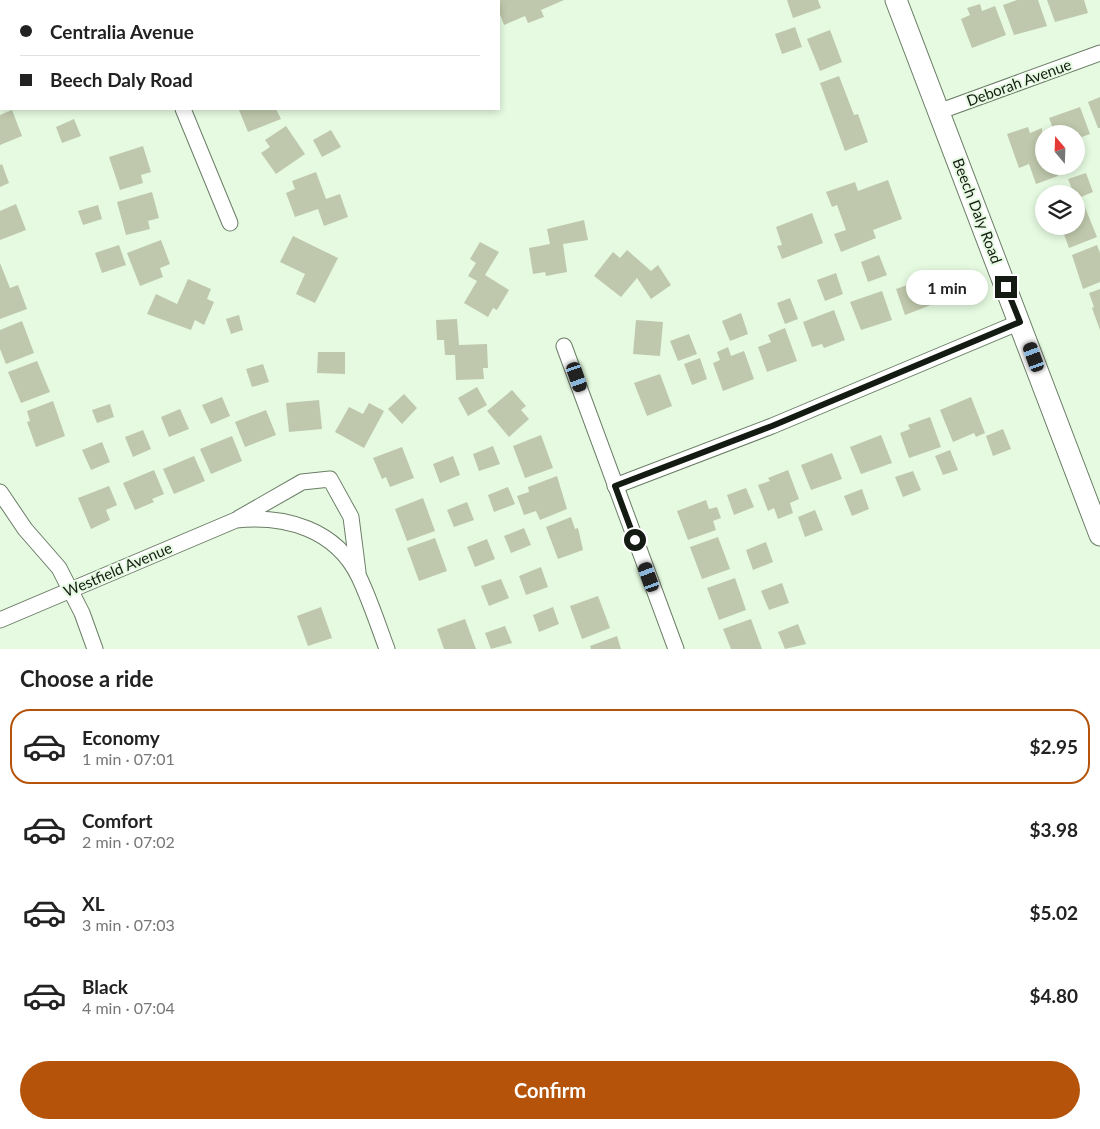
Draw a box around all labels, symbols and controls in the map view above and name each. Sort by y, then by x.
text: Centralia Avenue [50,20,194,43]
street label: Deborah Avenue [964,55,1074,109]
text: Beech Daly Road [50,68,193,91]
north arrow [1035,125,1085,175]
map controls [1035,125,1085,235]
street label: Beech Daly Road [950,155,1006,266]
button: layers [1035,185,1085,235]
callout: 1 min [906,270,988,304]
route end [995,276,1017,298]
text: 1 min [927,278,967,297]
car [1021,340,1046,374]
car [565,360,588,394]
route start [624,529,646,551]
street label: Westfield Avenue [61,538,175,600]
car [636,560,661,594]
text: Choose a ride [20,665,154,692]
icon: car [22,724,67,769]
text: Economy [82,726,160,749]
text: $2.95 [1029,735,1078,758]
text: 1 min · 07:01 [82,749,175,768]
icon: car [22,807,67,852]
text: Comfort [82,809,153,832]
text: $3.98 [1029,818,1078,841]
text: 2 min · 07:02 [82,832,175,851]
icon: car [22,890,67,935]
text: XL [82,892,105,915]
text: $5.02 [1029,901,1078,924]
text: 3 min · 07:03 [82,915,175,934]
icon: car [22,973,67,1018]
text: Black [82,975,128,998]
text: $4.80 [1029,984,1078,1007]
text: 4 min · 07:04 [82,998,175,1017]
button: Confirm [20,1061,1080,1119]

